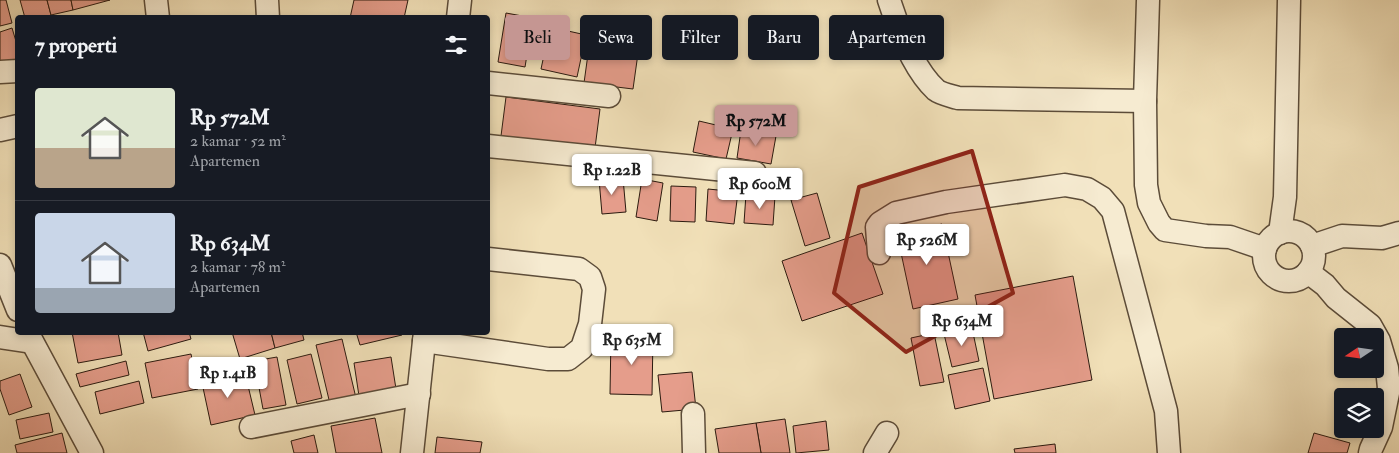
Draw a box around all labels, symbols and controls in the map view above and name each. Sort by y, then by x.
chip: Beli [505,15,570,60]
chip: Sewa [580,15,652,60]
chip: Filter [662,15,738,60]
chip: Baru [748,15,819,60]
chip: Apartemen [829,15,944,60]
icon: filters [442,31,470,59]
text: 7 properti [35,32,117,59]
text: Rp 572M [190,104,270,131]
pin: Rp 572M [710,104,802,147]
icon: home [75,108,135,168]
text: Rp 572M [726,111,786,131]
text: 2 kamar · 52 m² [190,131,286,151]
text: Apartemen [190,151,260,171]
pin: Rp 1.22B [560,154,664,196]
text: Rp 1.22B [583,160,641,180]
pin: Rp 600M [714,168,806,210]
text: Rp 600M [729,174,791,194]
pin: Rp 526M [881,224,973,266]
text: Rp 634M [190,230,270,257]
text: Rp 526M [896,230,958,250]
icon: home [75,233,135,293]
text: 2 kamar · 78 m² [190,257,286,277]
text: Apartemen [190,277,260,297]
pin: Rp 634M [916,304,1008,347]
text: Rp 634M [931,311,993,331]
pin: Rp 635M [586,324,678,366]
north arrow [1334,328,1384,378]
map controls [1334,328,1384,438]
text: Rp 635M [602,330,662,350]
pin: Rp 1.41B [176,356,280,399]
text: Rp 1.41B [200,363,256,383]
button: layers [1334,388,1384,438]

